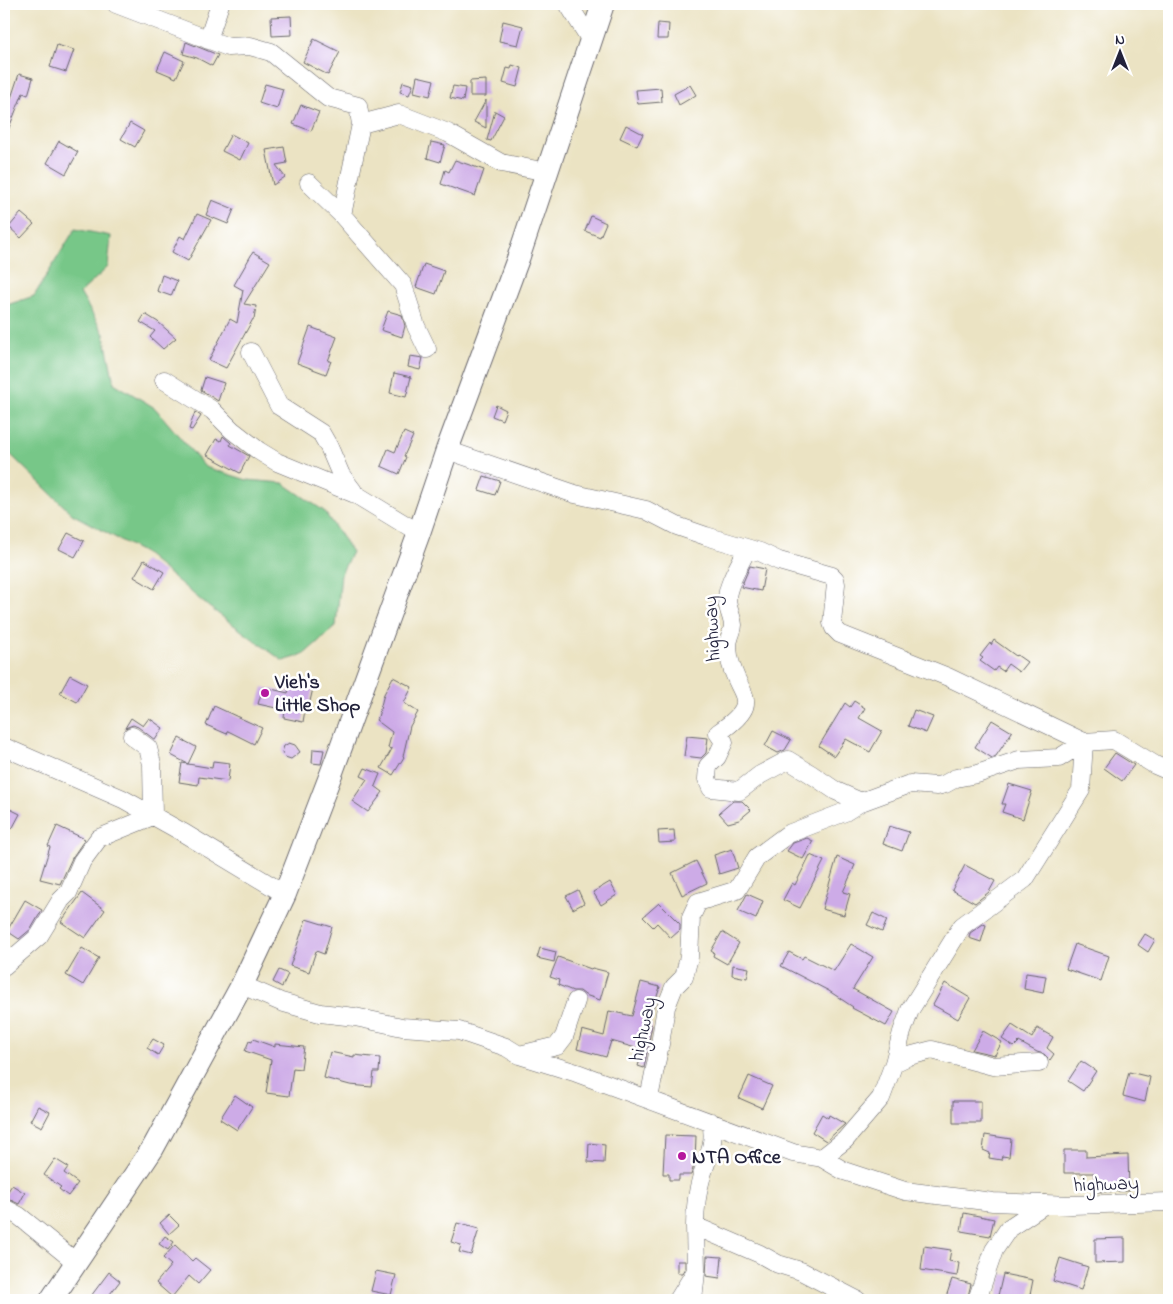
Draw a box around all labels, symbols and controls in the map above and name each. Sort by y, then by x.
north arrow [1096,28,1146,78]
text: N [1115,30,1125,51]
street label: highway [697,595,731,663]
place label: Vieh's Little Shop [274,669,360,721]
marker: Vieh's Little Shop [259,687,271,699]
street label: highway [623,994,666,1065]
place label: NTA Office [692,1144,782,1173]
marker: NTA Office [676,1150,688,1162]
street label: highway [1073,1170,1140,1202]

